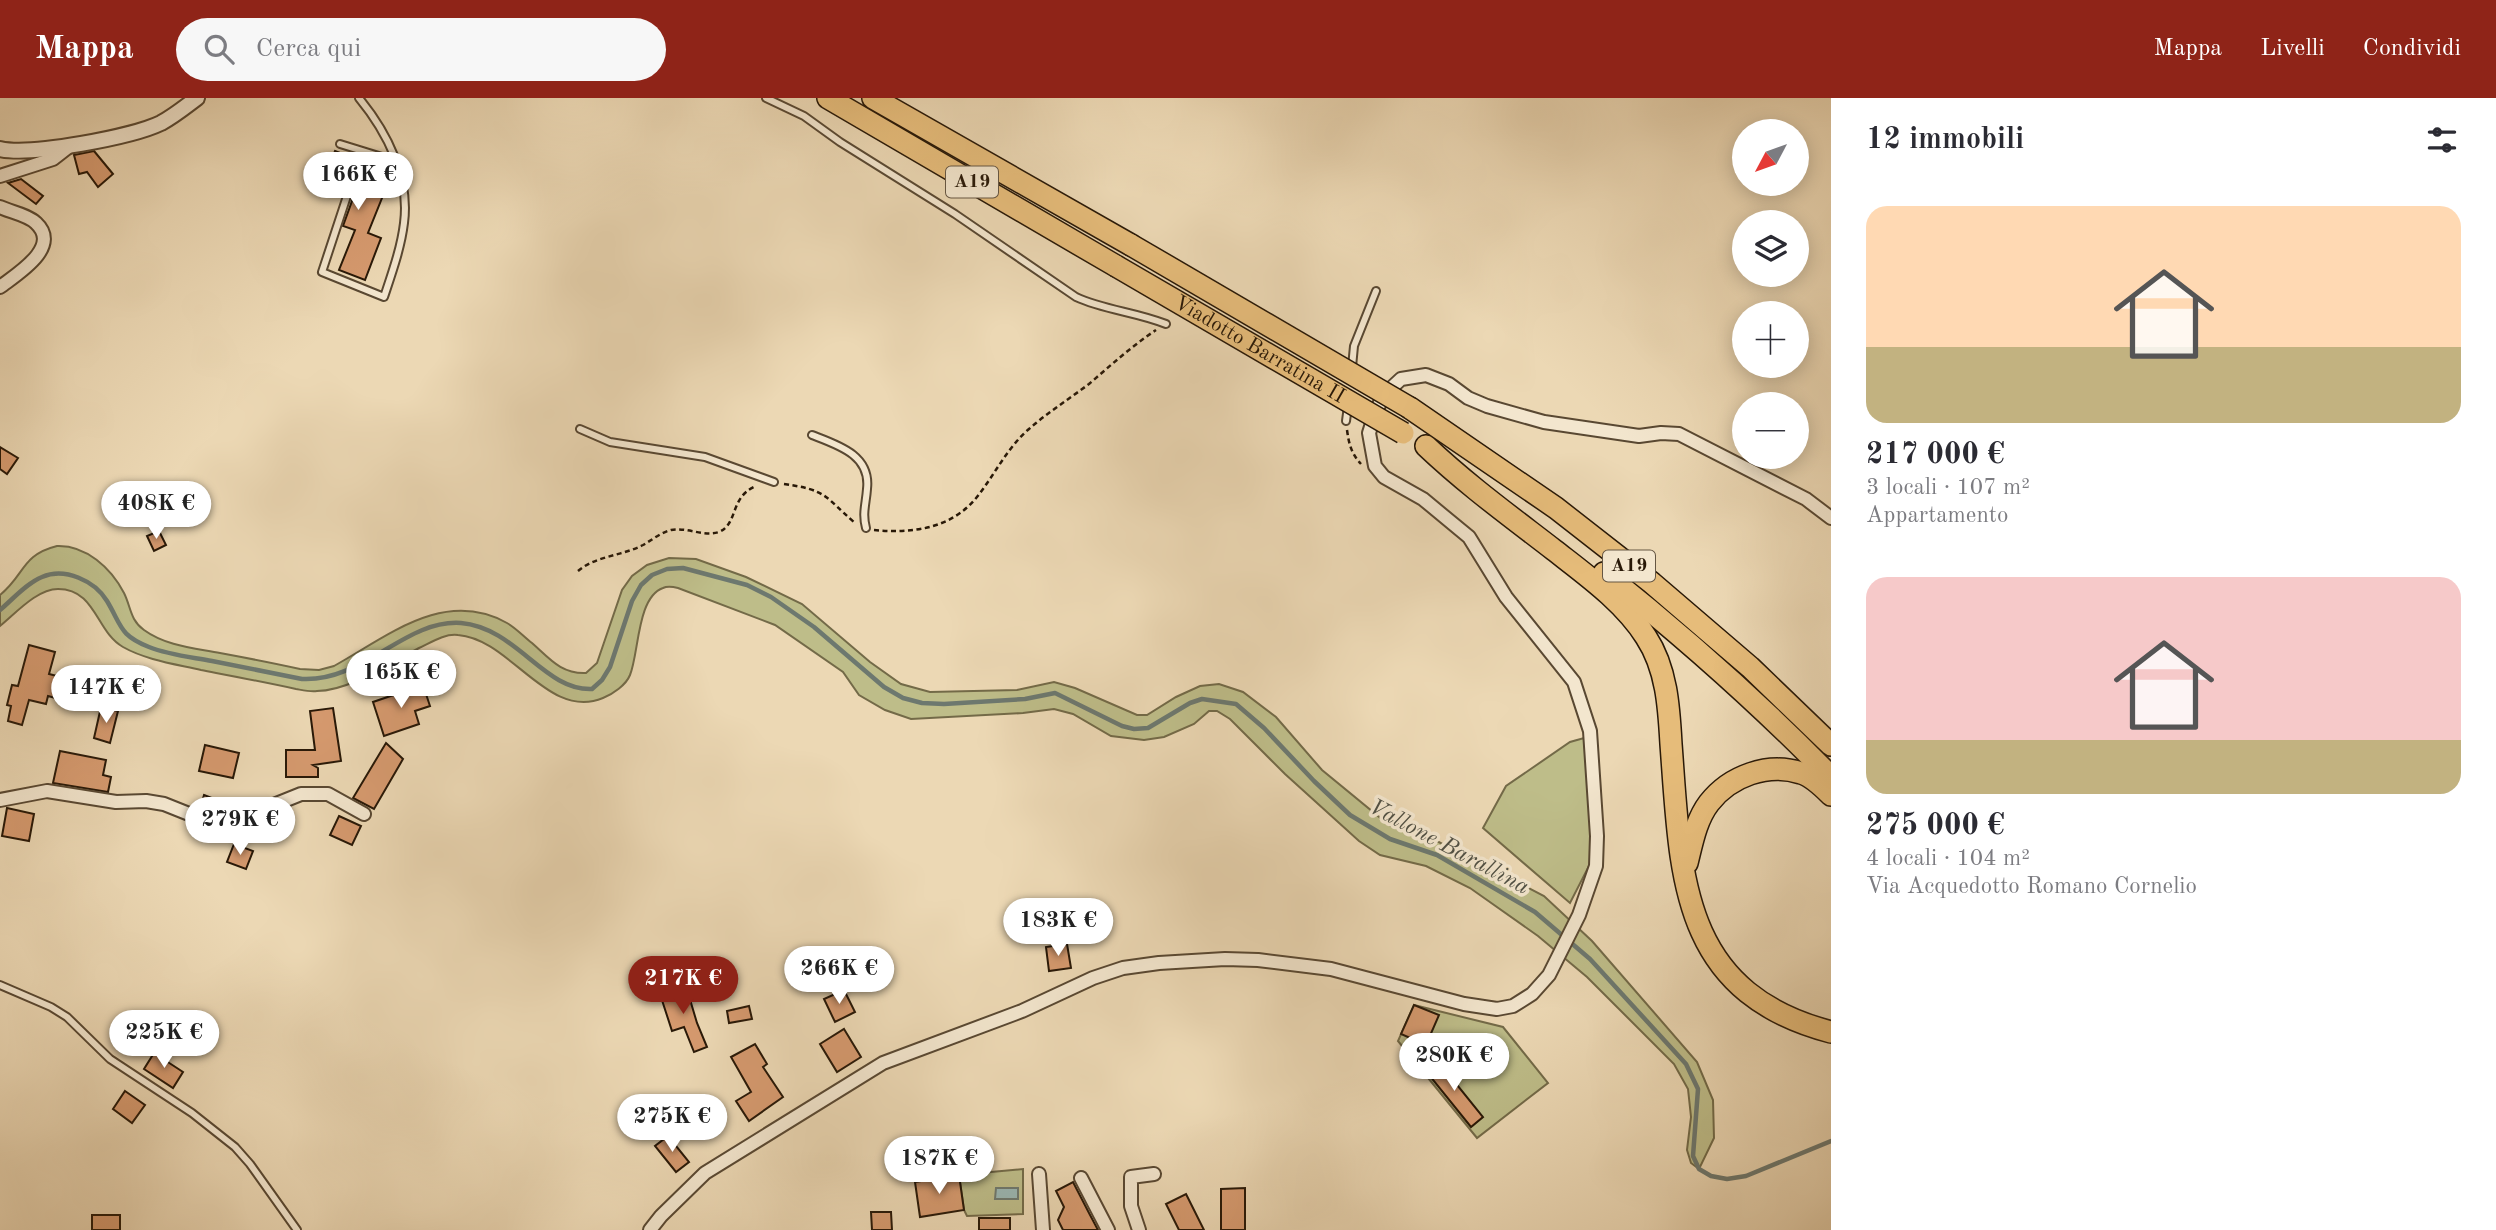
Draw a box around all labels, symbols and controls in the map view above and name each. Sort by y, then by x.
search box [176,18,666,81]
icon: search [200,30,238,68]
text: Mappa [35,33,134,66]
text: Cerca qui [256,36,361,62]
text: Mappa [2154,37,2222,61]
text: Livelli [2260,37,2325,61]
text: Condividi [2363,37,2461,61]
north arrow [1732,119,1810,196]
map controls [1732,119,1809,469]
icon: filters [2423,121,2461,159]
text: 12 immobili [1866,125,2024,155]
pin: 166K € [301,152,415,212]
text: 166K € [319,163,397,186]
road number: A19 [946,166,998,198]
button: layers [1732,210,1809,287]
icon: home [2101,251,2227,377]
street label: Viadotto Barratina II [1171,292,1348,407]
button: + [1732,301,1809,378]
button: − [1732,392,1809,469]
text: 217 000 € [1866,440,2005,470]
text: 3 locali · 107 m² [1866,476,2030,499]
pin: 408K € [99,482,213,541]
text: 408K € [117,492,195,515]
text: Appartamento [1866,504,2008,527]
road number: A19 [1603,551,1655,582]
icon: home [2101,622,2227,748]
pin: 165K € [344,650,458,710]
text: 165K € [362,661,440,684]
pin: 147K € [49,666,163,725]
text: 147K € [67,676,145,699]
water label: Vallone Barallina [1365,795,1533,899]
pin: 279K € [183,798,297,857]
text: 279K € [201,808,279,831]
text: 275 000 € [1866,811,2005,841]
text: 4 locali · 104 m² [1866,847,2030,870]
text: Via Acquedotto Romano Cornelio [1866,875,2197,898]
pin: 183K € [1001,898,1115,958]
text: 183K € [1019,909,1097,932]
pin: 266K € [782,946,896,1006]
pin: 217K € [626,956,740,1016]
text: 266K € [800,957,878,980]
text: 217K € [644,967,722,990]
pin: 225K € [107,1010,221,1070]
text: 225K € [125,1021,203,1044]
pin: 280K € [1397,1034,1511,1093]
text: 280K € [1415,1044,1493,1067]
pin: 275K € [615,1094,729,1154]
text: 275K € [633,1105,711,1128]
pin: 187K € [882,1136,996,1196]
text: 187K € [900,1147,978,1170]

